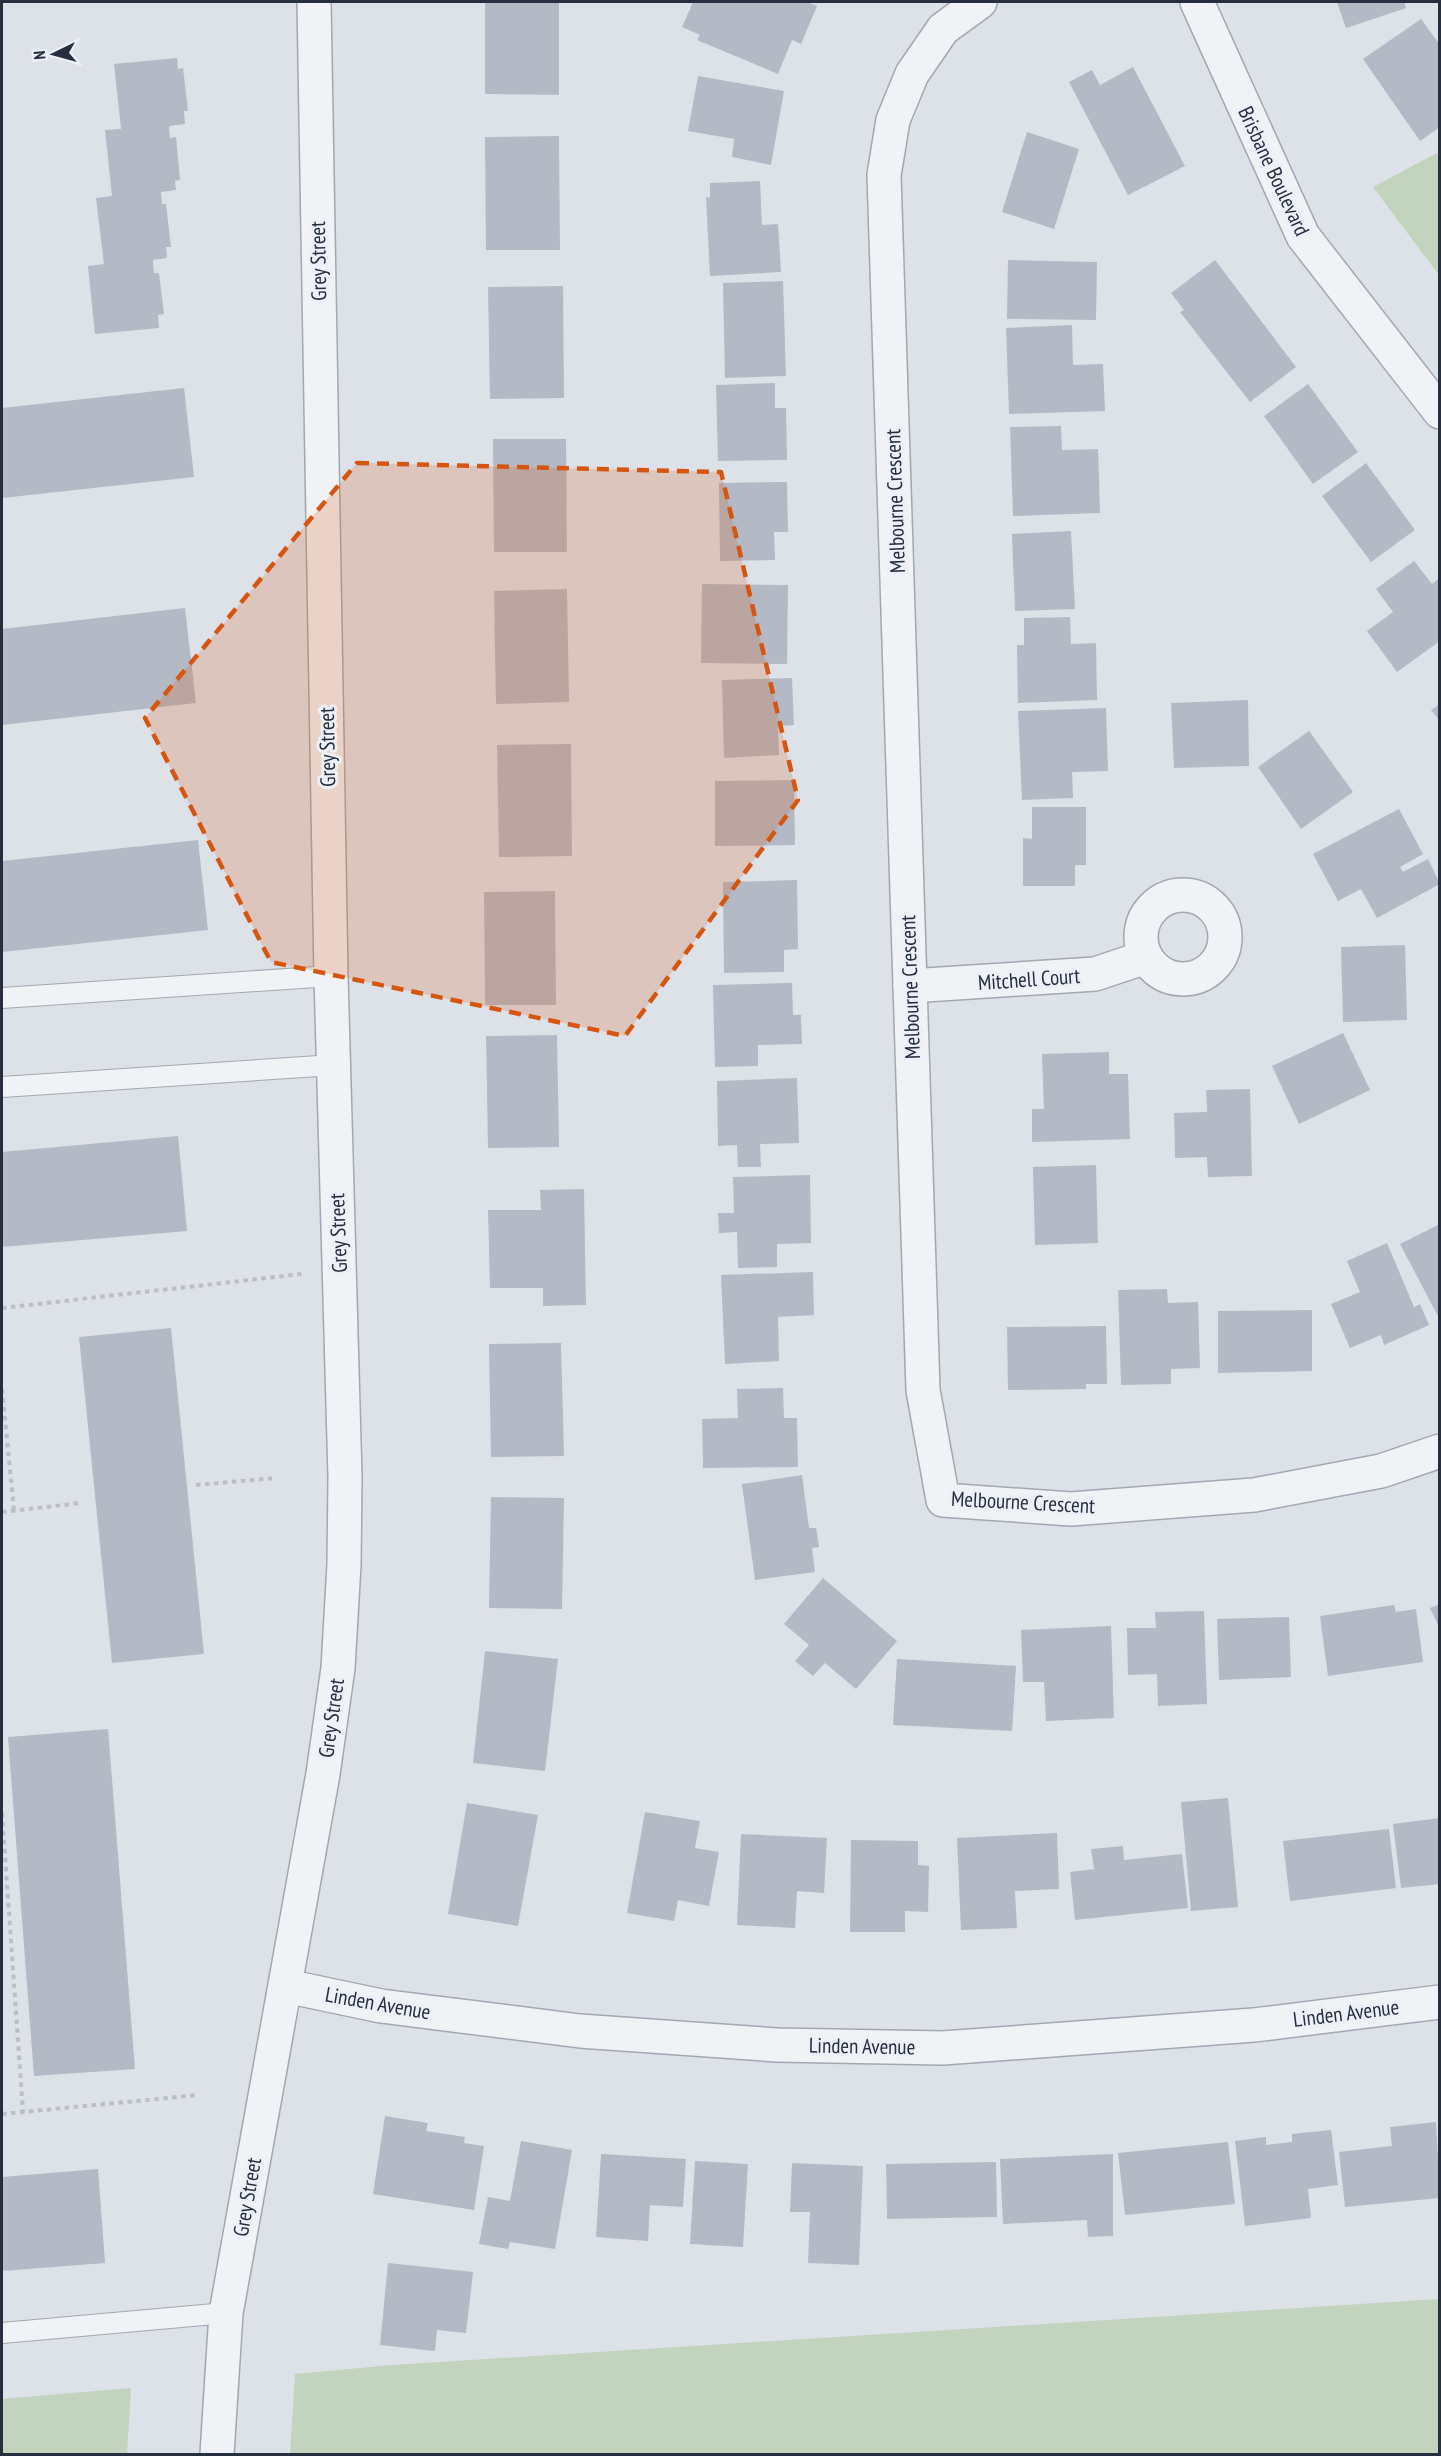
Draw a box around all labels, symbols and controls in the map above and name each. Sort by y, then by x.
north arrow [24,24,84,84]
text: N [29,50,49,60]
street label: Brisbane Boulevard [1232,102,1316,240]
street label: Grey Street [304,221,332,301]
street label: Melbourne Crescent [879,428,911,573]
street label: Grey Street [313,707,341,787]
street label: Melbourne Crescent [894,914,926,1059]
street label: Mitchell Court [977,962,1081,996]
street label: Grey Street [323,1193,353,1273]
street label: Melbourne Crescent [950,1485,1096,1519]
street label: Grey Street [312,1676,350,1759]
street label: Linden Avenue [323,1980,433,2026]
street label: Linden Avenue [1292,1993,1400,2033]
street label: Linden Avenue [809,2032,915,2060]
street label: Grey Street [227,2155,267,2239]

